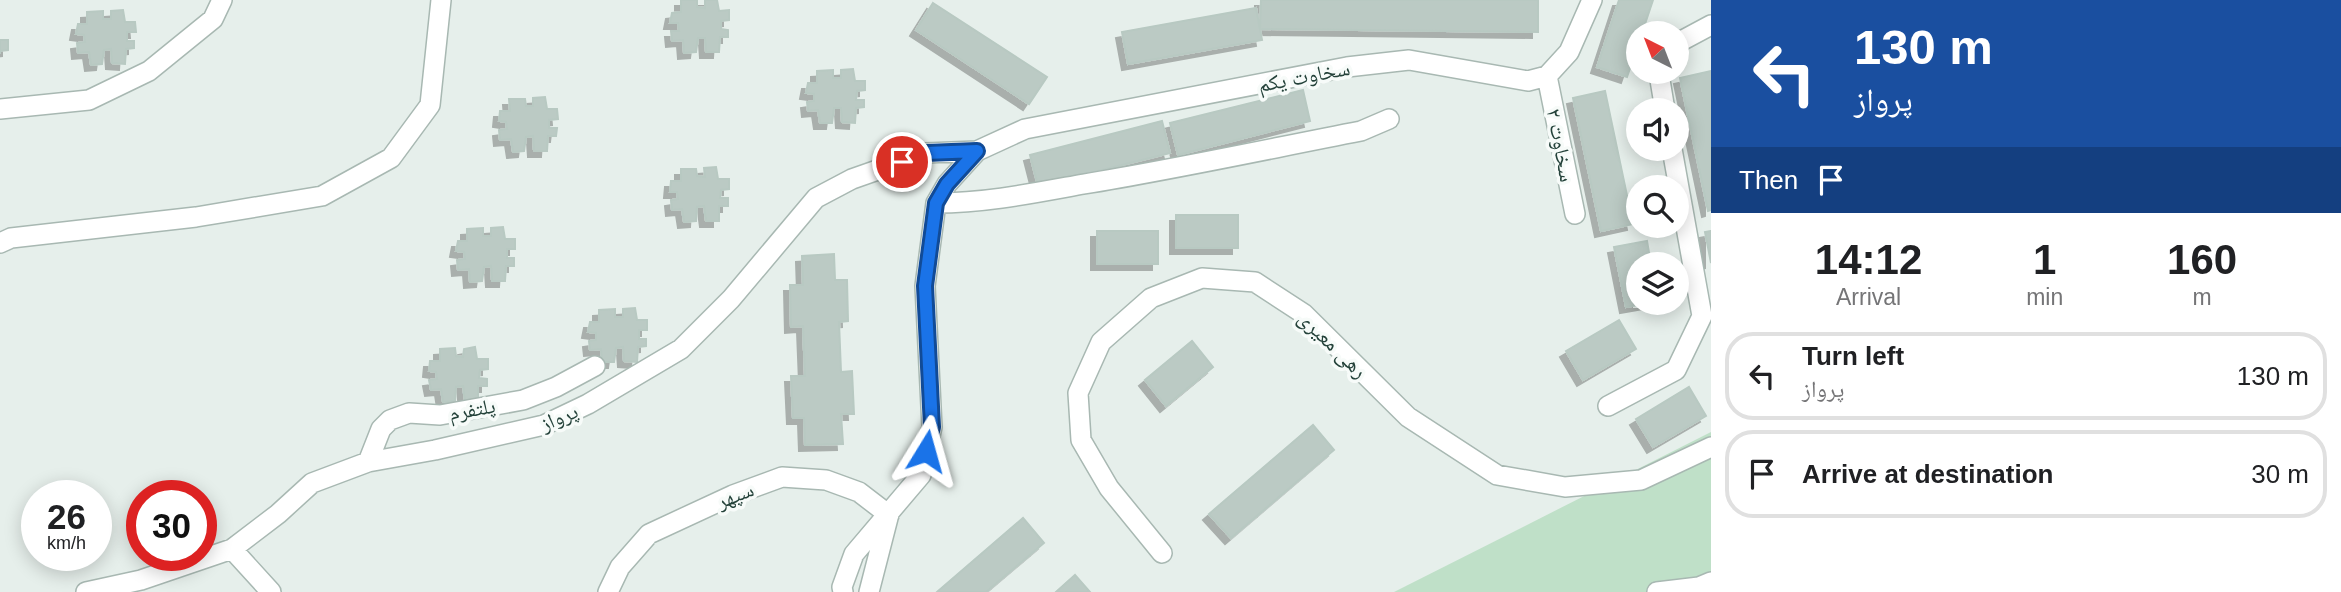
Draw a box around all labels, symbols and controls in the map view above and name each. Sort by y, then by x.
text: 130 m [1854,20,1993,74]
north arrow [1626,21,1689,84]
map controls [1626,21,1689,315]
icon: left [1739,28,1830,119]
street label: سخاوت یکم [1256,56,1352,99]
text: پرواز [1854,82,1913,118]
button: sound [1626,98,1689,161]
street label: سخاوت ۲ [1543,106,1579,184]
pin [872,132,932,192]
icon: arrive [883,143,921,181]
icon: arrive [1812,161,1850,199]
text: Then [1739,165,1798,195]
button: search [1626,175,1689,238]
text: 14:12 [1815,236,1922,283]
text: 1 [2033,236,2056,283]
text: 160 [2167,236,2237,283]
button: layers [1626,252,1689,315]
text: Arrival [1836,284,1901,310]
text: min [2026,284,2063,310]
text: m [2193,284,2212,310]
street label: رهی معیری [1293,306,1372,384]
text: Turn left [1802,341,1904,371]
icon: left [1743,357,1781,395]
text: 130 m [2237,361,2309,391]
text: پرواز [1802,376,1844,402]
street label: پلتفرم [447,394,498,427]
street label: پرواز [536,399,582,437]
position arrow [889,414,963,488]
icon: arrive [1743,455,1781,493]
text: Arrive at destination [1802,459,2053,489]
text: 30 m [2251,459,2309,489]
street label: سپهر [712,477,757,514]
speed limit sign: 30 [126,480,217,571]
text: 26 [47,497,86,536]
text: km/h [47,533,86,553]

